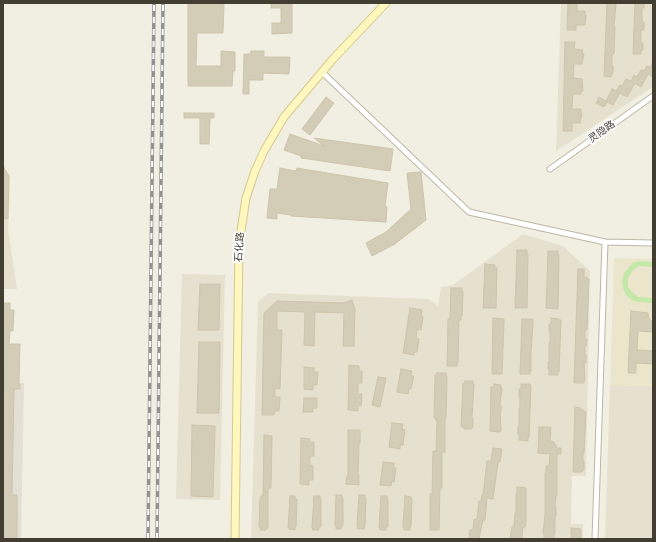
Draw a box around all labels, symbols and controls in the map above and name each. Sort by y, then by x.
street label: 灵隐路 [586,118,618,146]
street label: 石化路 [233,232,247,262]

